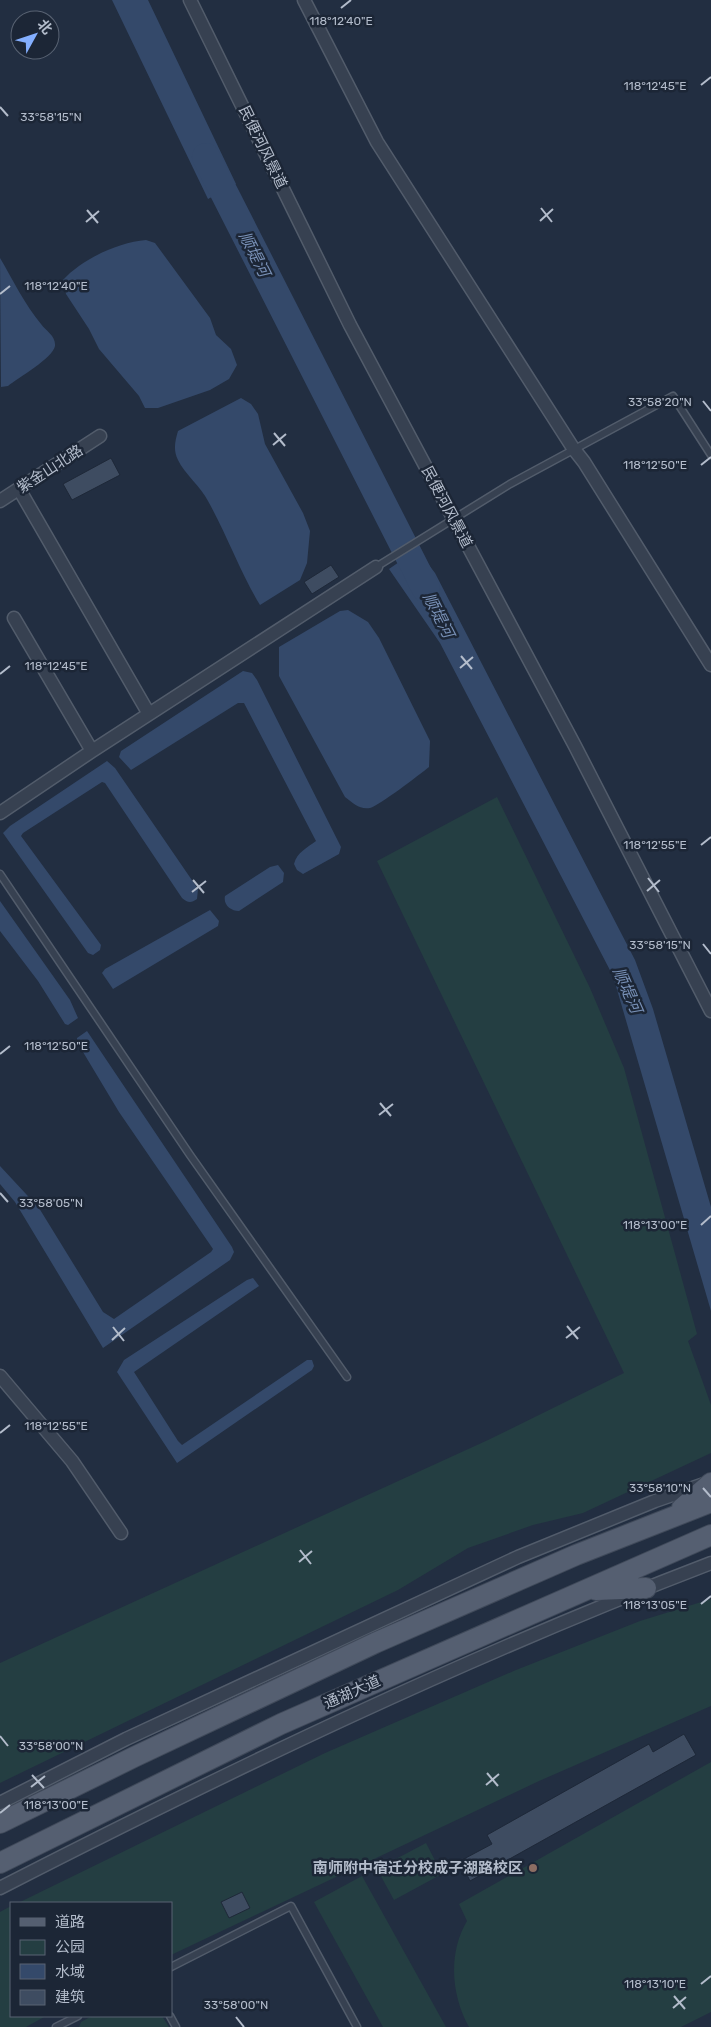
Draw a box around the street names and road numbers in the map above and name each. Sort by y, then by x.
street label: 民便河风景道 [235,103,291,191]
street label: 紫金山北路 [14,441,86,497]
street label: 民便河风景道 [418,463,476,551]
street label: 通湖大道 [321,1672,383,1712]

